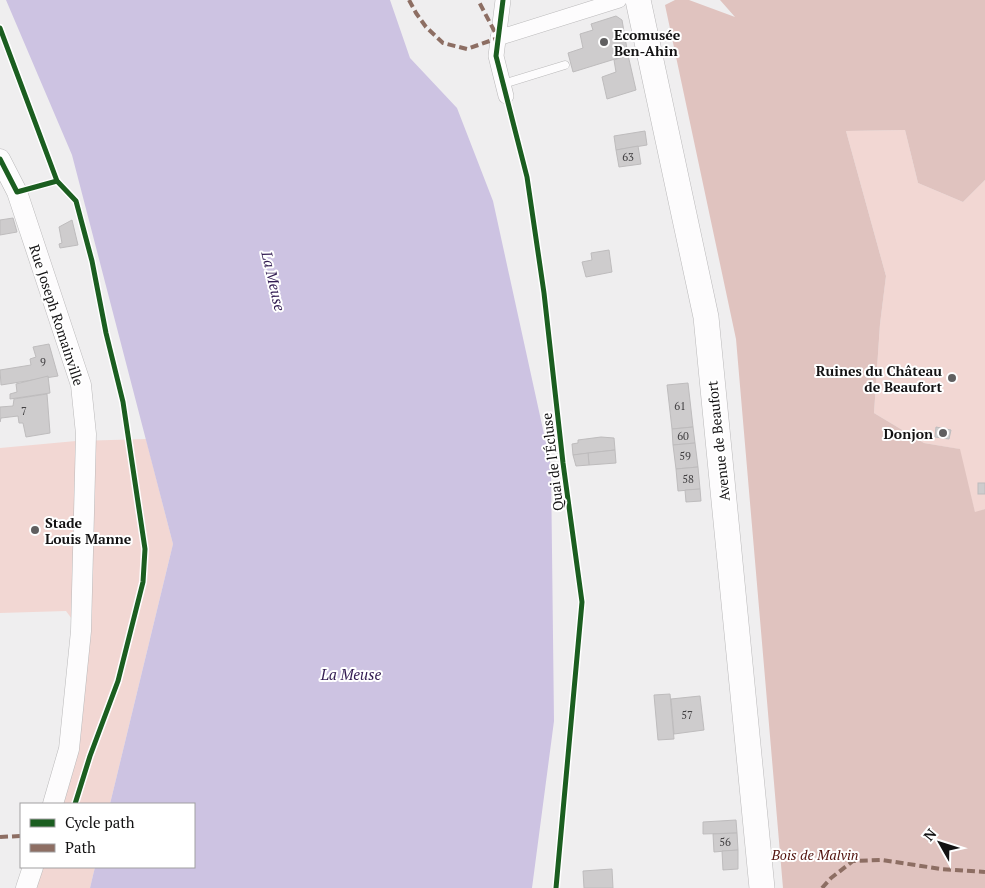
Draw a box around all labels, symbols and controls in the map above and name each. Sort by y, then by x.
place label: Ecomusée Ben-Ahin [614,25,681,60]
marker: Ecomusée Ben-Ahin [598,36,610,48]
house number: 63 [622,150,634,164]
street label: Rue Joseph Romainville [25,242,89,388]
water label: La Meuse [257,248,291,313]
house number: 9 [40,355,46,369]
place label: Ruines du Château de Beaufort [816,361,942,396]
marker: Ruines du Château de Beaufort [946,372,958,384]
street label: Avenue de Beaufort [702,379,734,502]
house number: 61 [674,399,686,413]
house number: 7 [21,404,27,418]
street label: Quai de l'Écluse [537,412,567,512]
place label: Donjon [884,424,933,443]
marker: Donjon [937,427,949,439]
house number: 60 [677,429,689,443]
house number: 59 [679,449,691,463]
house number: 58 [682,472,694,486]
place label: Stade Louis Manne [45,513,132,548]
marker: Stade Louis Manne [29,524,41,536]
water label: La Meuse [320,664,381,684]
house number: 57 [681,708,693,722]
legend [20,803,195,868]
text: Cycle path [65,812,135,832]
north arrow [915,818,965,868]
text: N [919,824,940,845]
house number: 56 [719,835,731,849]
text: Path [65,837,96,857]
park label: Bois de Malvin [770,845,859,864]

